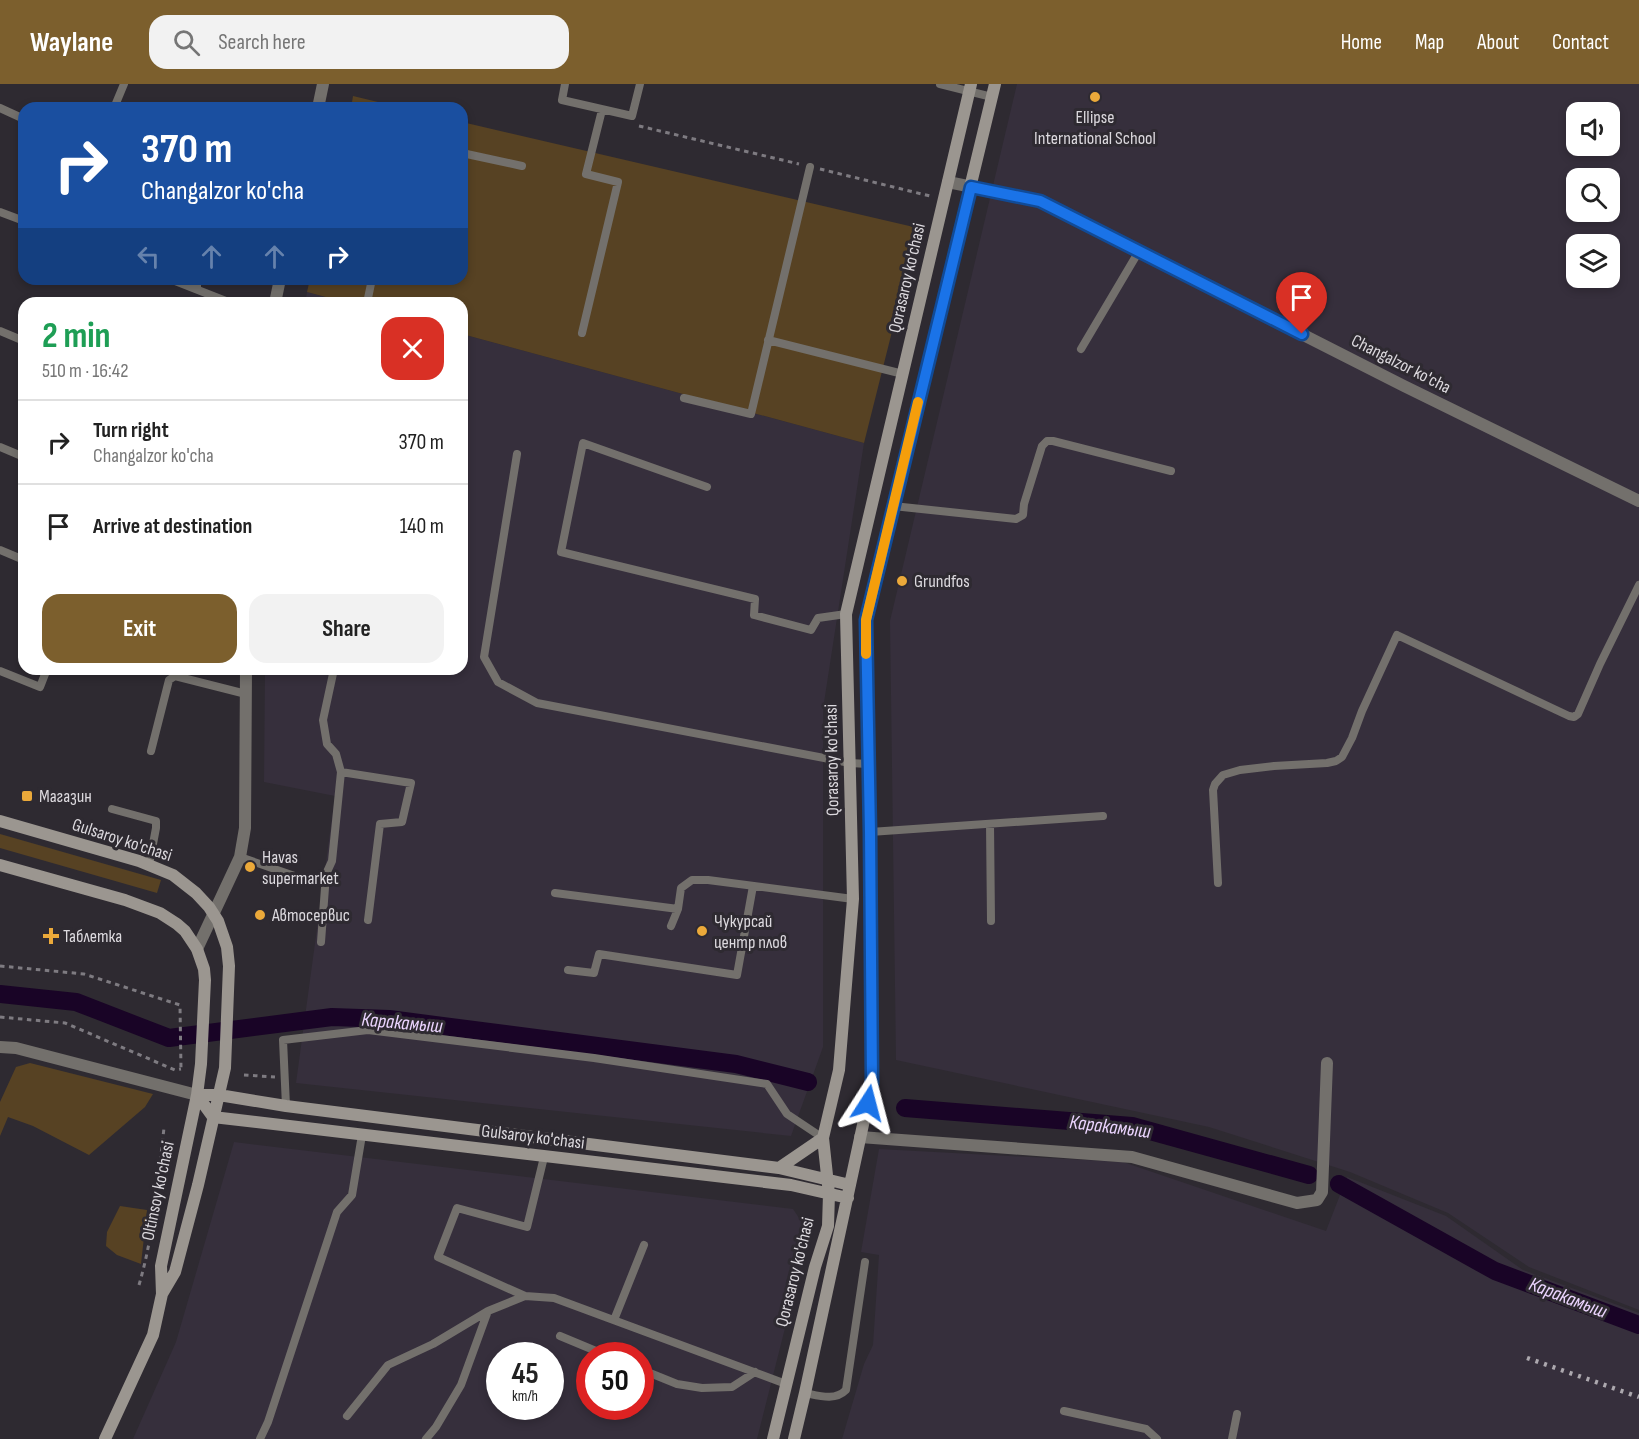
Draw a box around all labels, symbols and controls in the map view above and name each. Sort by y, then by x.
search box [149,15,569,69]
text: Waylane [30,26,113,59]
icon: search [170,26,203,59]
text: Search here [218,29,306,56]
text: Home [1341,30,1382,55]
text: Map [1415,30,1444,55]
text: About [1477,30,1519,55]
text: Contact [1552,30,1609,55]
marker: Ellipse International School [1088,90,1102,104]
map controls [1566,102,1620,288]
button: sound [1566,102,1620,156]
place label: Ellipse International School [1034,107,1156,149]
text: 370 m [141,124,232,175]
icon: right [42,126,120,204]
button: search [1566,168,1620,222]
text: Changalzor ko'cha [141,175,304,207]
street label: Qorasaroy ko'chasi [884,221,930,335]
button: layers [1566,234,1620,288]
icon: left [132,240,165,273]
icon: ahead [195,240,228,273]
icon: ahead [258,240,291,273]
icon: right [321,240,354,273]
pin [1276,272,1327,334]
icon: arrive [1285,281,1318,314]
text: 2 min [42,315,111,358]
button: close [381,317,444,380]
street label: Changalzor ko'cha [1348,330,1454,398]
text: 510 m · 16:42 [42,359,129,383]
text: Turn right [93,417,169,444]
icon: right [42,426,75,459]
text: 370 m [399,429,444,456]
text: Changalzor ko'cha [93,444,214,468]
icon: arrive [42,510,75,543]
text: Arrive at destination [93,513,252,540]
text: 140 m [400,513,444,540]
place label: Grundfos [914,571,970,592]
marker: Grundfos [895,574,909,588]
button: Exit [42,594,237,663]
button: Share [249,594,444,663]
street label: Qorasaroy ko'chasi [821,704,843,816]
place label: Магазин [39,786,92,807]
marker: Магазин [20,789,34,803]
street label: Gulsaroy ko'chasi [69,814,175,866]
place label: Havas supermarket [262,847,339,889]
marker: Havas supermarket [243,860,257,874]
place label: Автосервис [271,905,350,926]
marker: Автосервис [253,908,267,922]
place label: Чукурсай центр плов [714,911,787,953]
marker: Чукурсай центр плов [695,924,709,938]
place label: Таблетка [63,926,122,947]
marker: Таблетка [44,929,58,943]
water label: Каракамыш [360,1007,444,1039]
position arrow [836,1071,900,1135]
water label: Каракамыш [1068,1110,1153,1144]
street label: Gulsaroy ko'chasi [480,1120,586,1154]
street label: Oltinsoy ko'chasi [137,1139,179,1243]
street label: Qorasaroy ko'chasi [771,1215,819,1329]
water label: Каракамыш [1526,1272,1611,1324]
speed limit sign: 50 [576,1342,654,1420]
text: 45 [511,1356,539,1392]
text: km/h [512,1387,538,1406]

